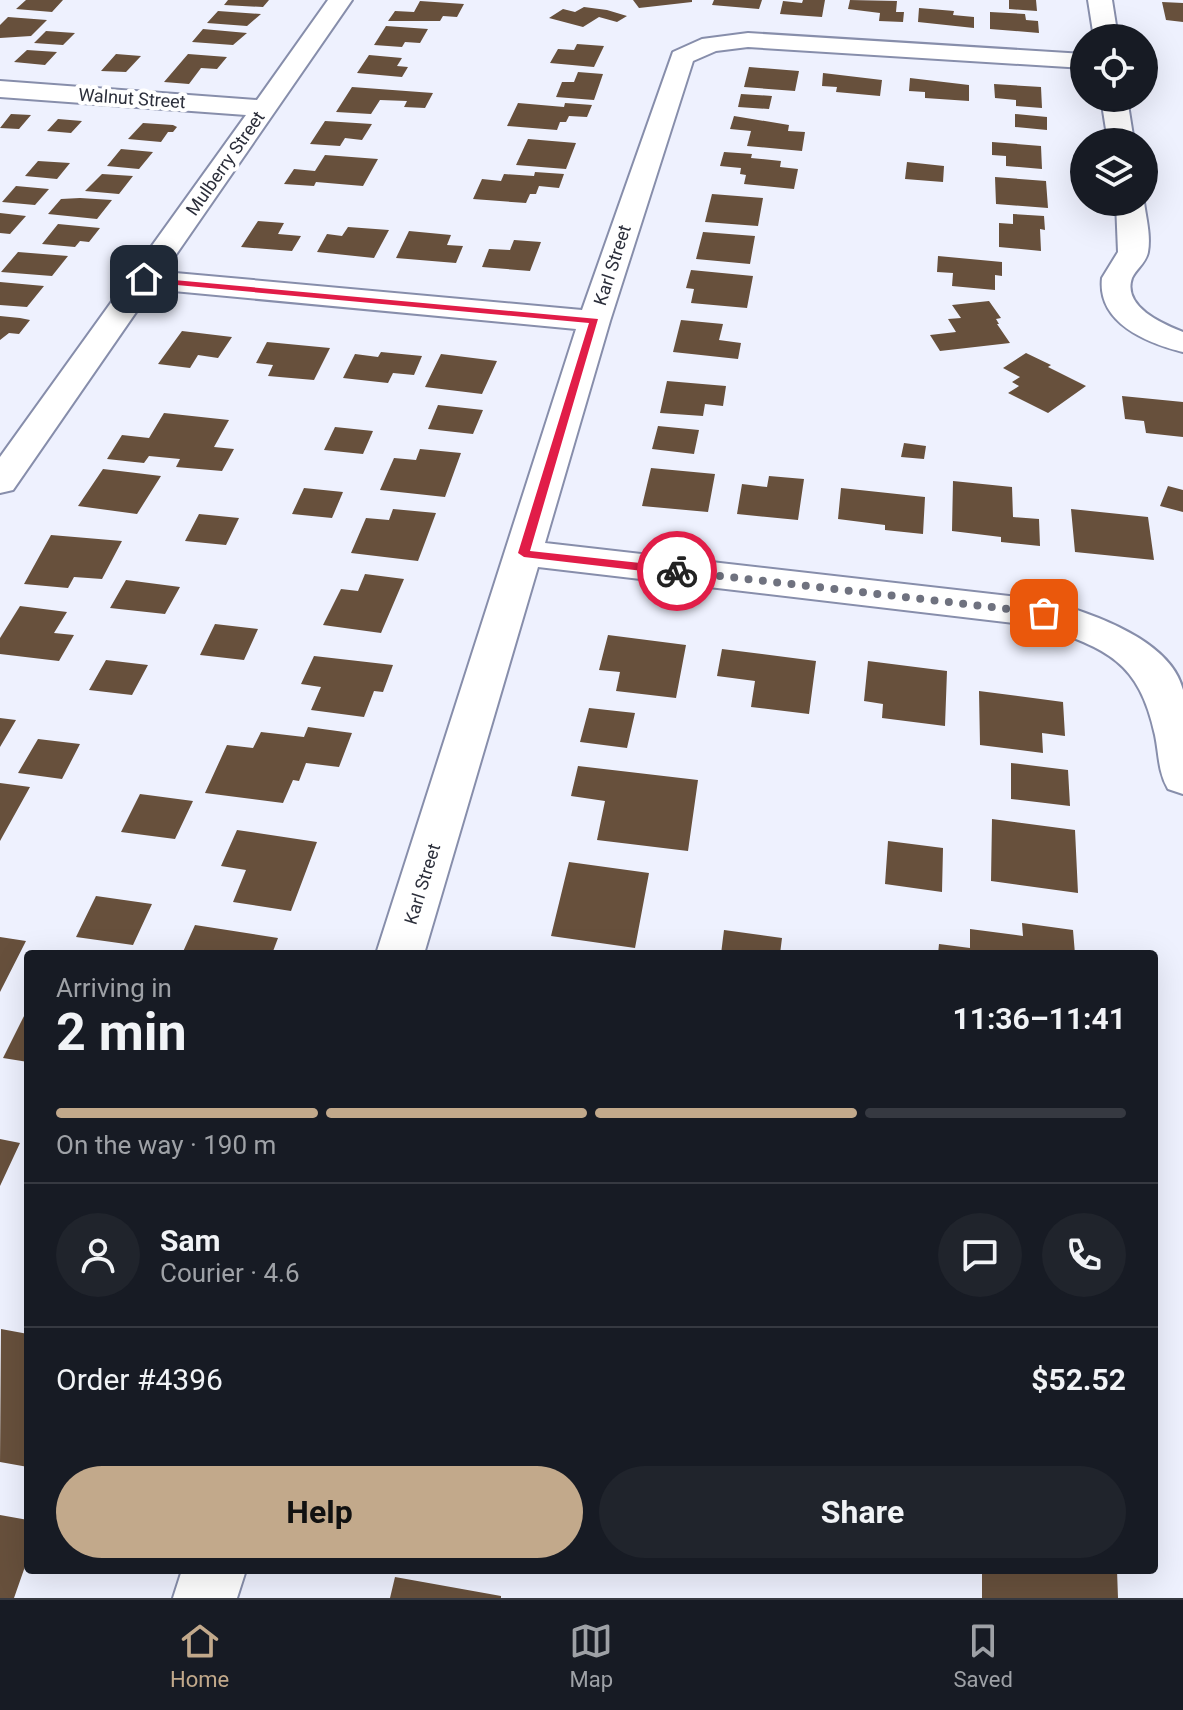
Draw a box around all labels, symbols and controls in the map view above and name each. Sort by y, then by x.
map controls [1070,24,1158,216]
button: locate [1070,24,1158,112]
street label: Walnut Street [78,84,186,112]
street label: Mulberry Street [181,107,269,219]
button: layers [1070,128,1158,216]
street label: Karl Street [589,222,635,308]
pin [110,245,178,313]
icon: home [122,257,166,301]
courier [637,531,717,611]
icon: bike [655,549,699,593]
pin [1010,579,1078,647]
icon: bag [1022,591,1066,635]
street label: Karl Street [400,841,444,927]
text: Arriving in [56,973,172,1003]
text: 11:36–11:41 [952,1001,1126,1036]
text: 2 min [56,1002,187,1063]
text: On the way · 190 m [56,1130,276,1160]
button: person [56,1213,140,1297]
button: chat [938,1213,1022,1297]
button: phone [1042,1213,1126,1297]
text: Sam [160,1223,221,1258]
text: Courier · 4.6 [160,1258,300,1288]
text: Order #4396 [56,1362,223,1397]
text: $52.52 [1031,1362,1126,1397]
button: Help [56,1466,583,1558]
button: Share [599,1466,1126,1558]
tab: Home [170,1619,229,1692]
tab: Map [569,1619,613,1692]
tab: Saved [953,1619,1013,1692]

